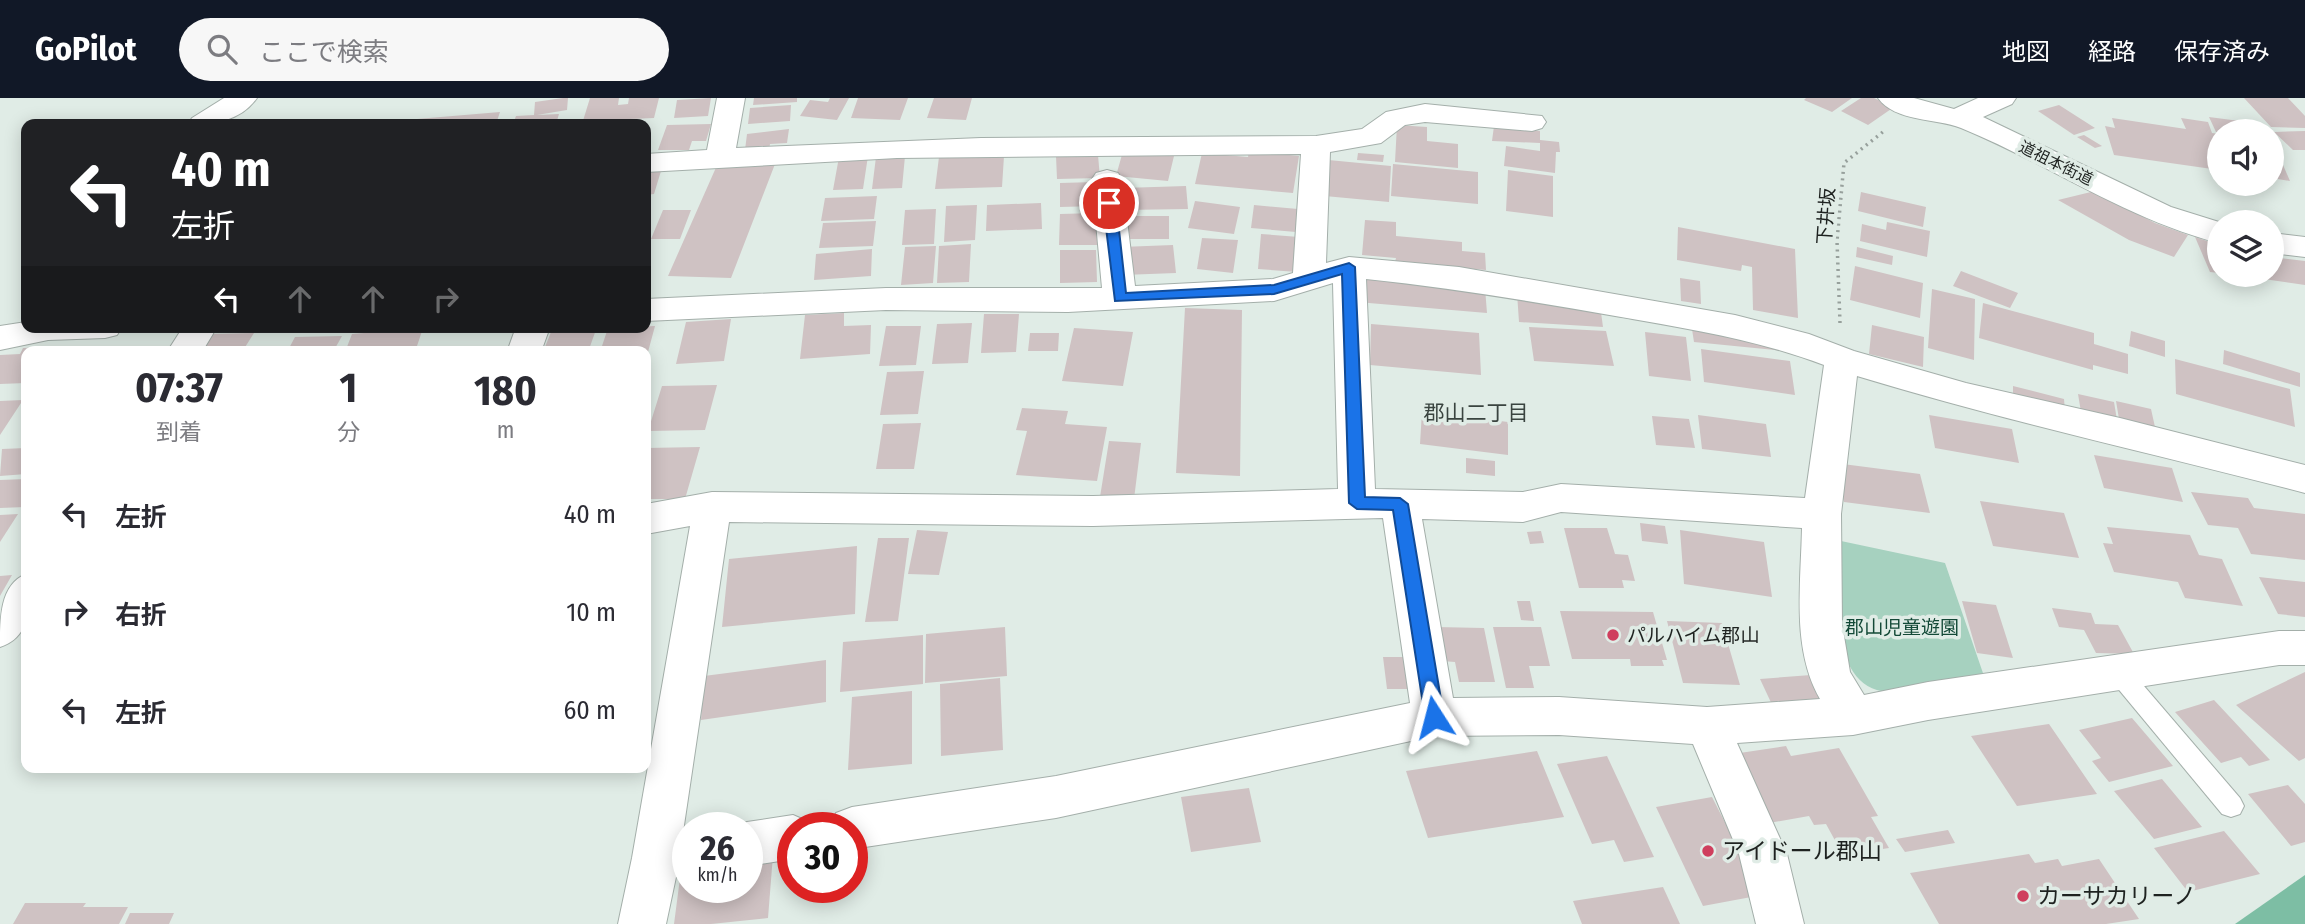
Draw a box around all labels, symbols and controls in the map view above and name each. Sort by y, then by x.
search box [179,18,669,81]
text: GoPilot [35,29,137,69]
icon: search [203,30,241,68]
text: ここで検索 [259,37,389,68]
text: 地図 [2002,38,2050,66]
text: 経路 [2088,38,2136,66]
text: 保存済み [2174,38,2270,66]
map controls [2207,119,2284,287]
button: sound [2207,119,2284,196]
street label: 道祖本街道 [2016,137,2096,189]
text: 40 m [171,140,271,199]
icon: left [56,147,147,238]
pin [1079,173,1139,233]
icon: arrive [1090,184,1128,222]
street label: 下井坂 [1813,187,1839,245]
text: 左折 [171,207,235,245]
button: layers [2207,210,2284,287]
icon: left [208,280,246,318]
icon: ahead [281,280,319,318]
icon: ahead [354,280,392,318]
icon: right [427,280,465,318]
text: 07:37 [135,363,223,413]
text: 1 [340,363,357,413]
text: 180 [474,366,537,416]
district label: 郡山二丁目 [1424,400,1529,426]
text: m [497,416,514,444]
text: 到着 [156,418,202,446]
text: 分 [337,418,360,446]
icon: left [56,495,94,533]
text: 40 m [564,499,616,530]
text: 左折 [115,502,167,533]
icon: right [56,593,94,631]
text: 10 m [566,597,616,628]
text: 右折 [115,600,167,631]
park label: 郡山児童遊園 [1845,616,1959,639]
place label: パルハイム郡山 [1627,624,1759,647]
marker: パルハイム郡山 [1605,627,1621,643]
position arrow [1397,680,1471,754]
icon: left [56,691,94,729]
text: 60 m [563,695,616,726]
text: 左折 [115,698,167,729]
speed limit sign: 30 [777,812,868,903]
text: 26 [700,827,735,869]
place label: アイドール郡山 [1722,837,1882,865]
marker: アイドール郡山 [1700,843,1716,859]
text: km/h [697,864,738,886]
place label: カーサカリーノ [2037,882,2196,910]
marker: カーサカリーノ [2015,888,2031,904]

